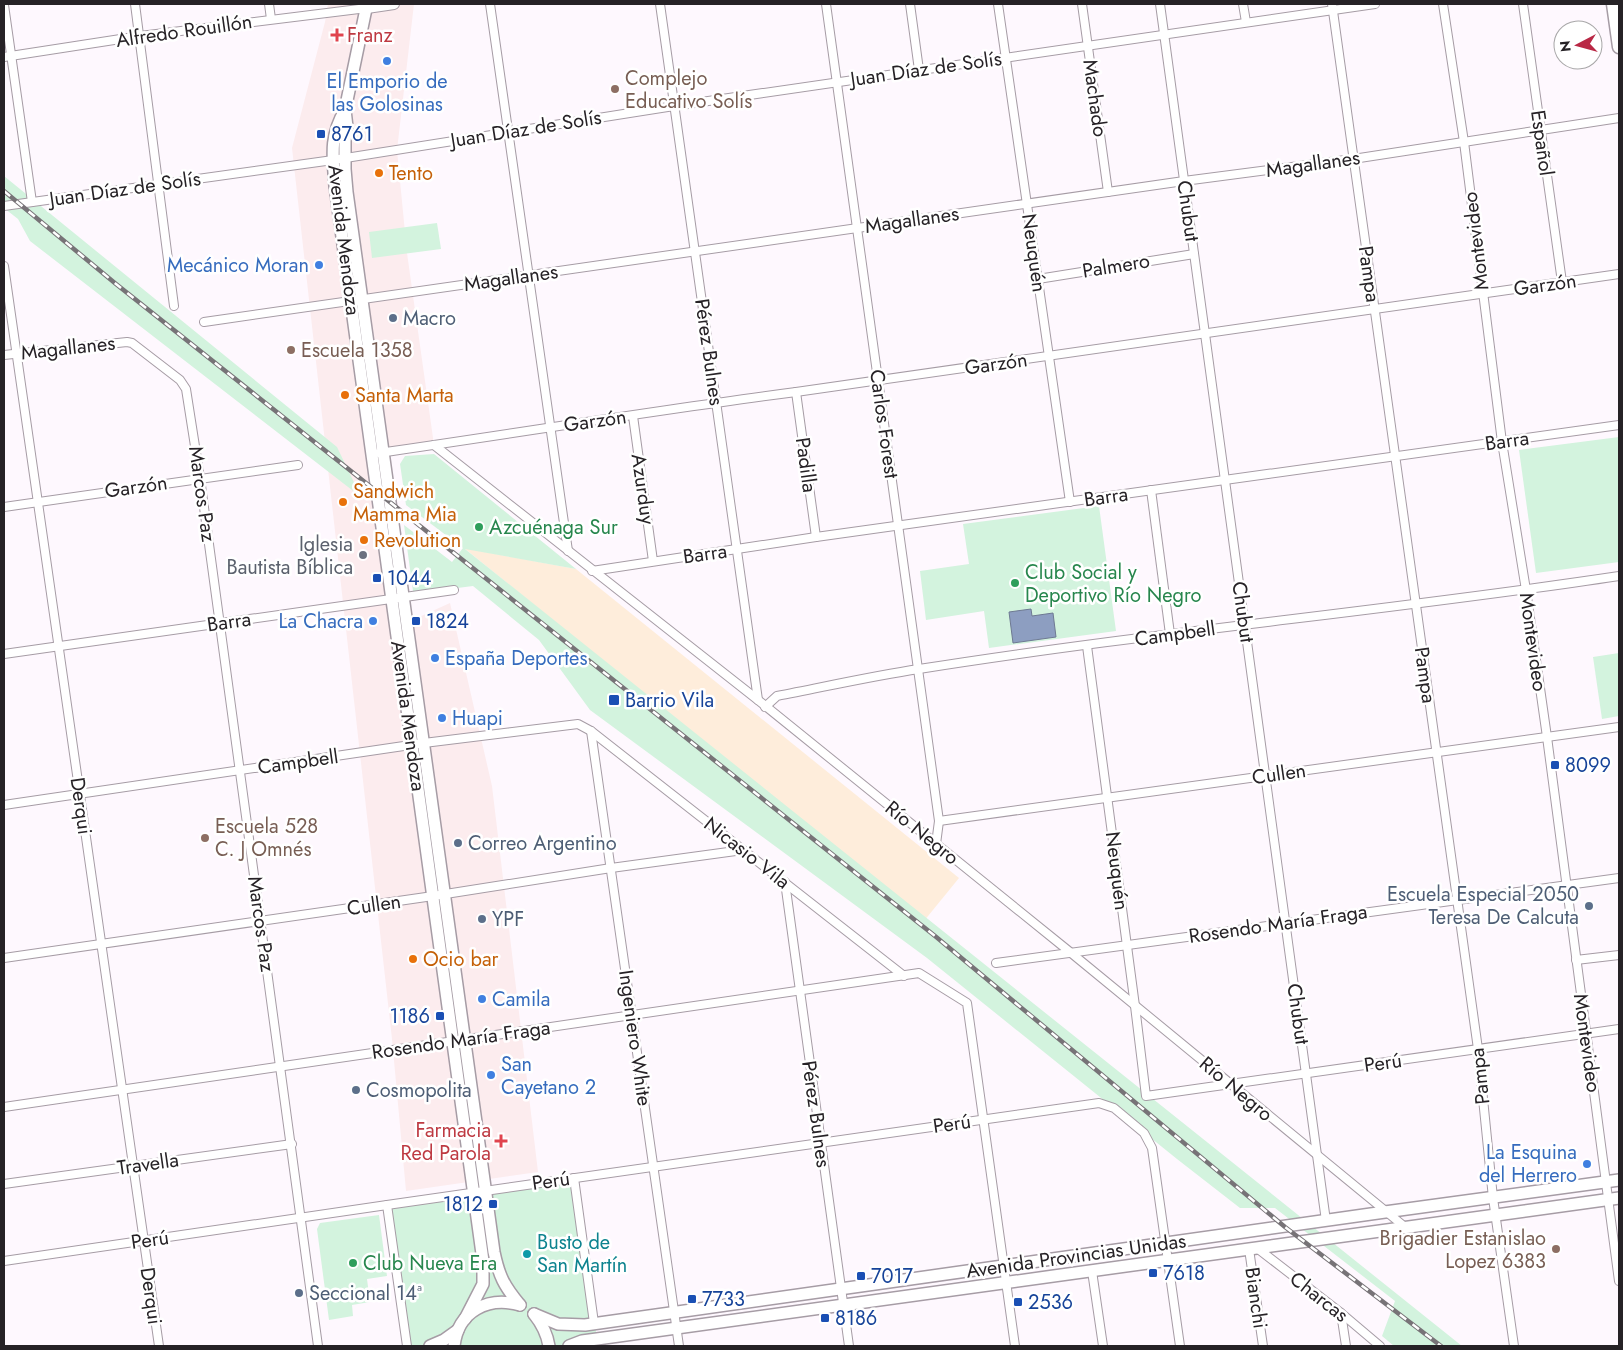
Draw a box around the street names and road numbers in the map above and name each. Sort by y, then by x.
street label: Alfredo Rouillón [114,7,254,55]
street label: Juan Díaz de Solís [846,44,1004,94]
street label: Machado [1075,57,1115,139]
street label: Juan Díaz de Solís [445,103,604,156]
street label: Español [1523,108,1561,178]
street label: Magallanes [1264,143,1362,185]
street label: Avenida Mendoza [320,163,368,317]
street label: Juan Díaz de Solís [45,164,203,214]
street label: Chubut [1169,179,1207,244]
street label: Montevideo [1456,190,1496,292]
street label: Magallanes [863,199,961,241]
street label: Neuquén [1014,212,1054,294]
street label: Pampa [1351,244,1387,304]
street label: Palmero [1080,246,1152,286]
street label: Magallanes [462,257,560,299]
street label: Garzón [1512,266,1578,304]
street label: Pérez Bulnes [687,297,731,407]
street label: Magallanes [19,329,117,367]
street label: Garzón [963,345,1029,383]
street label: Carlos Forest [862,368,906,481]
street label: Garzón [562,402,628,440]
street label: Barra [1483,424,1531,458]
street label: Padilla [788,436,824,494]
street label: Marcos Paz [181,444,223,544]
street label: Azurduy [624,452,662,526]
street label: Garzón [103,468,169,506]
street label: Barra [1082,480,1130,514]
street label: Barra [681,537,729,571]
street label: Chubut [1224,580,1262,645]
street label: Montevideo [1512,591,1554,693]
street label: Barra [205,605,253,639]
street label: Campbell [1133,614,1217,654]
street label: Avenida Mendoza [383,639,433,793]
street label: Pampa [1407,645,1443,705]
street label: Campbell [256,742,340,782]
street label: Cullen [1250,756,1308,792]
street label: Derqui [63,775,99,837]
street label: Río Negro [879,794,965,872]
street label: Nicasio Vila [698,810,796,896]
street label: Neuquén [1098,830,1136,912]
street label: Marcos Paz [240,874,282,974]
street label: Cullen [345,887,403,923]
street label: Rosendo María Fraga [1187,897,1369,951]
street label: Ingeniero White [611,968,659,1108]
street label: Chubut [1279,982,1317,1047]
street label: Montevideo [1566,992,1608,1094]
street label: Rosendo María Fraga [370,1013,552,1067]
street label: Perú [1362,1046,1404,1080]
street label: Pampa [1463,1046,1497,1106]
street label: Río Negro [1193,1050,1279,1128]
street label: Pérez Bulnes [794,1059,838,1169]
street label: Perú [931,1107,973,1141]
street label: Travella [115,1145,181,1183]
street label: Perú [530,1164,572,1198]
street label: Perú [129,1223,171,1257]
street label: Avenida Provincias Unidas [964,1226,1188,1286]
street label: Derqui [133,1265,169,1327]
street label: Bianchi [1237,1265,1275,1331]
street label: Charcas [1283,1265,1355,1329]

